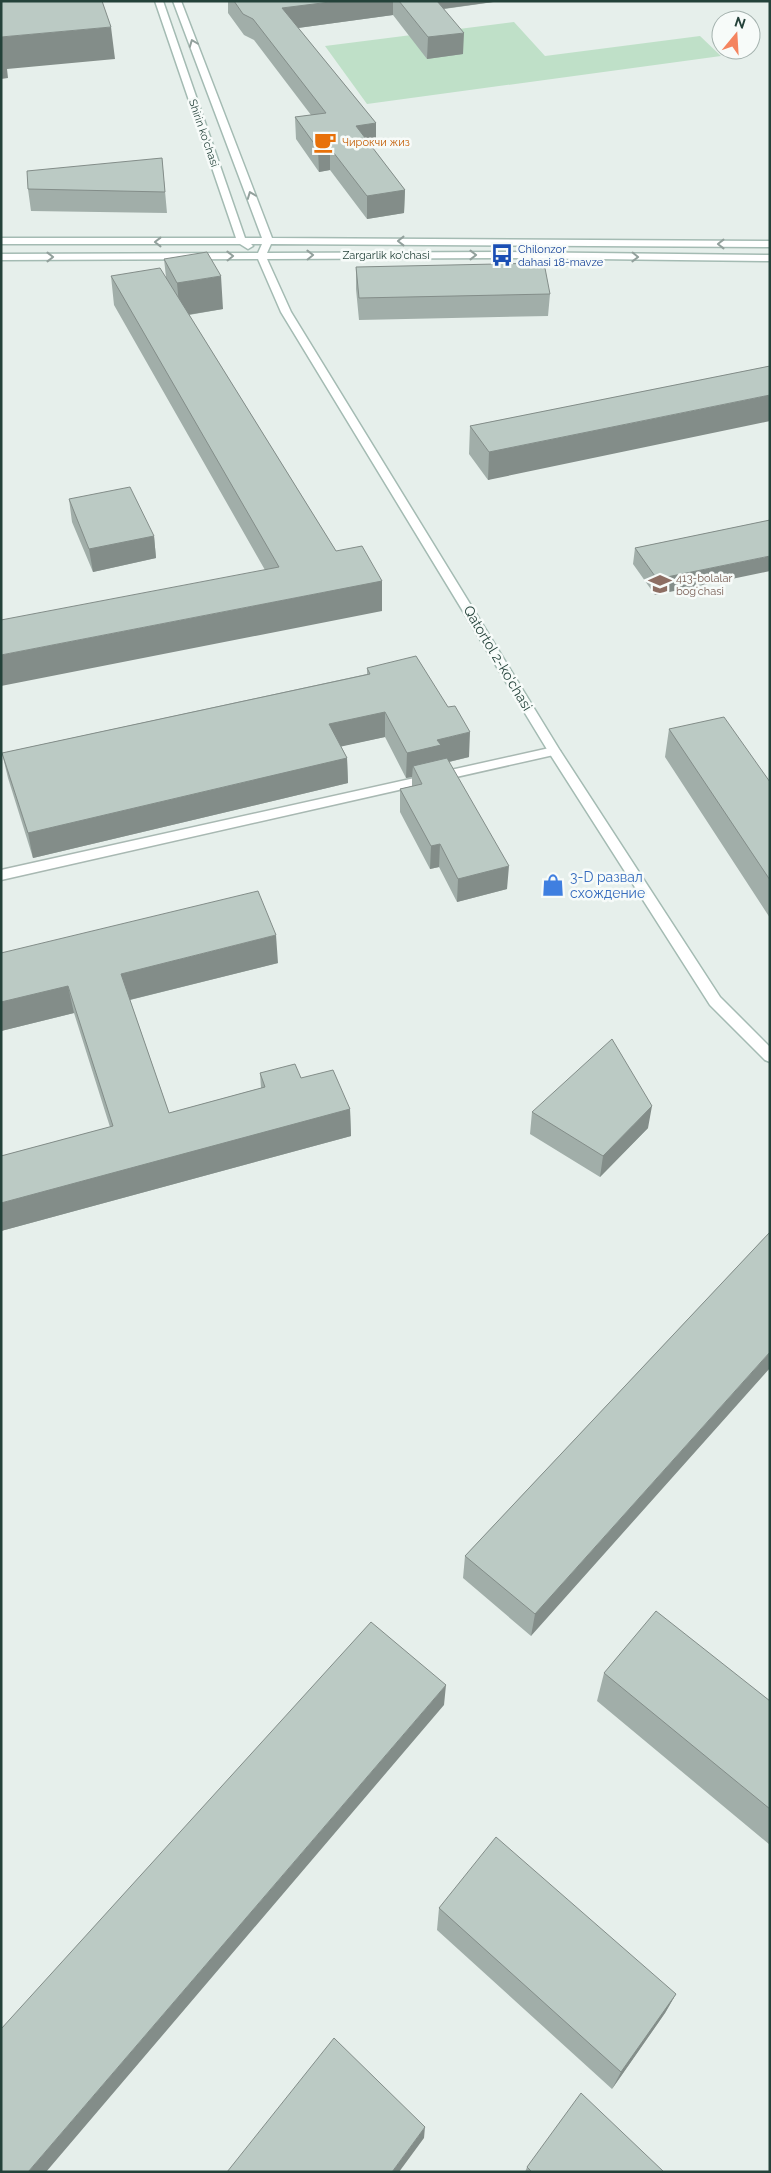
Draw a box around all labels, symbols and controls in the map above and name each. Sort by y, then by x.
north arrow [711,10,761,60]
text: N [732,13,748,32]
one-way arrow [189,40,199,48]
street label: Shirin ko'chasi [186,98,221,169]
cafe icon: Чирокчи жиз [312,129,338,155]
place label: Чирокчи жиз [342,136,410,149]
one-way arrow [247,192,257,200]
one-way arrow [397,236,404,246]
one-way arrow [154,237,162,247]
one-way arrow [717,239,724,249]
bus stop icon: Chilonzor dahasi 18-mavze [489,242,515,268]
place label: Chilonzor dahasi 18-mavze [518,243,604,269]
street label: Zargarlik ko'chasi [342,249,430,262]
one-way arrow [306,250,314,260]
one-way arrow [469,250,477,260]
one-way arrow [226,251,234,261]
one-way arrow [46,252,54,262]
one-way arrow [632,252,639,262]
school or university icon: 413-bolalar bogʻchasi [647,571,673,597]
place label: 413-bolalar bogʻchasi [676,572,733,598]
street label: Qatortol 2-ko'chasi [460,603,536,713]
place label: 3-D развал схождение [570,869,645,901]
shop icon: 3-D развал схождение [540,872,566,898]

